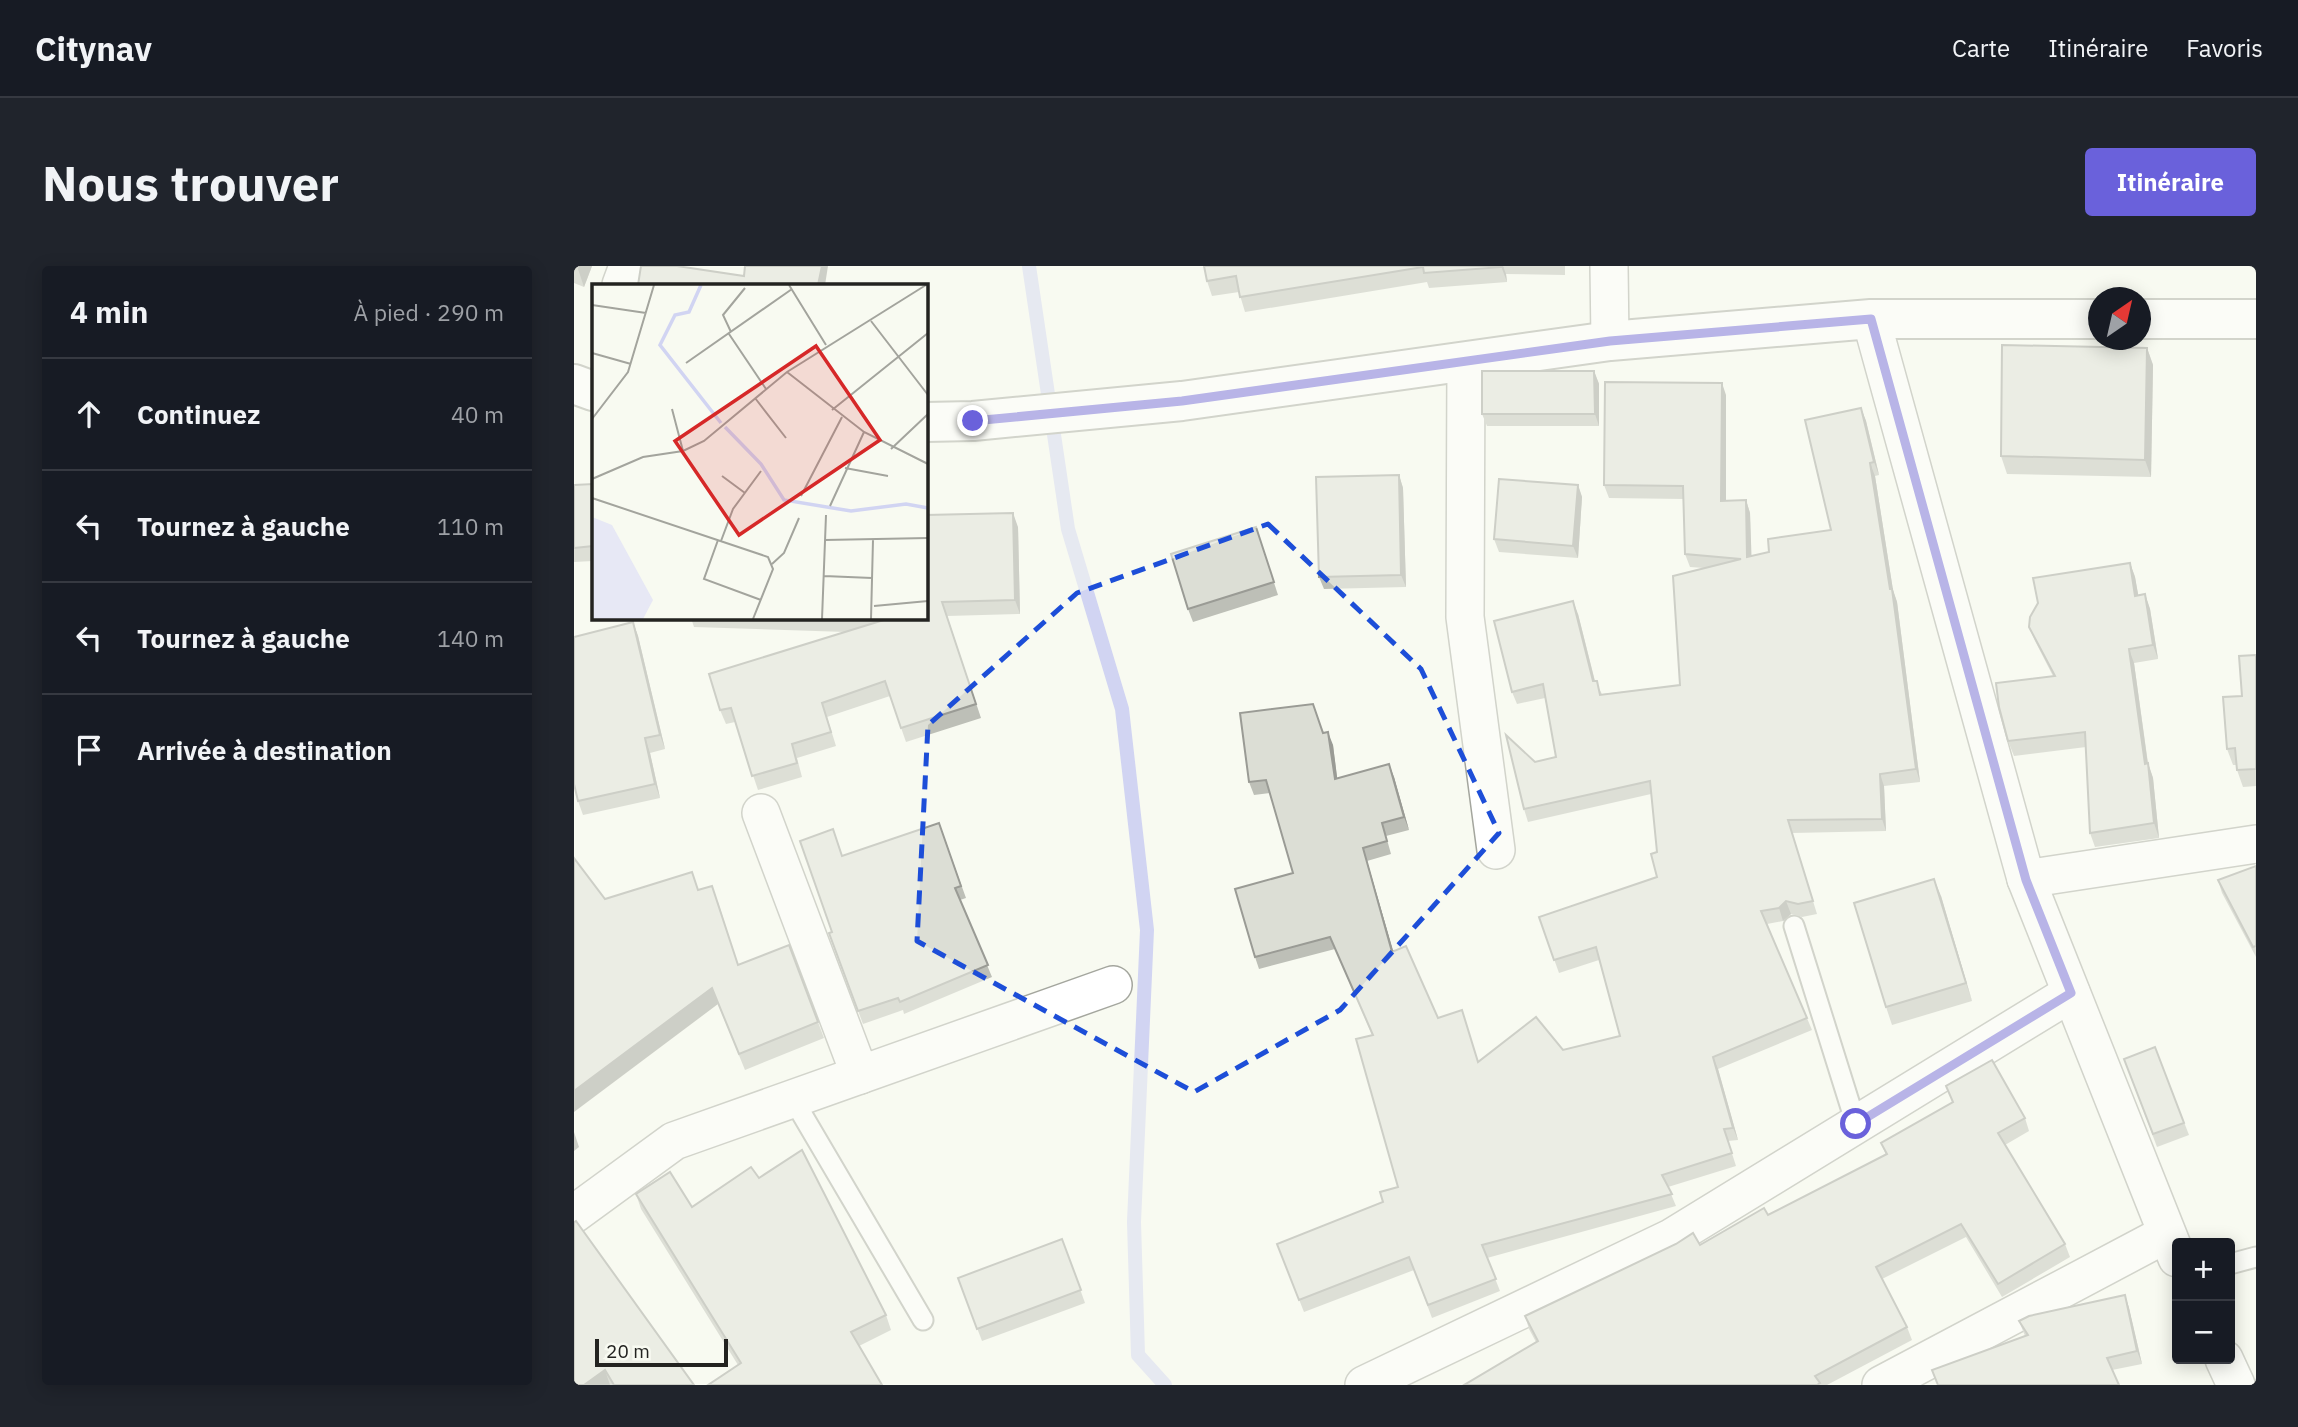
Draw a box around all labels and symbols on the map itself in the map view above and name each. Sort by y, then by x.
inset map [592,284,928,620]
north arrow [2088,287,2151,350]
route end [957,405,988,436]
route start [1840,1108,1871,1139]
scale bar [595,1336,728,1368]

